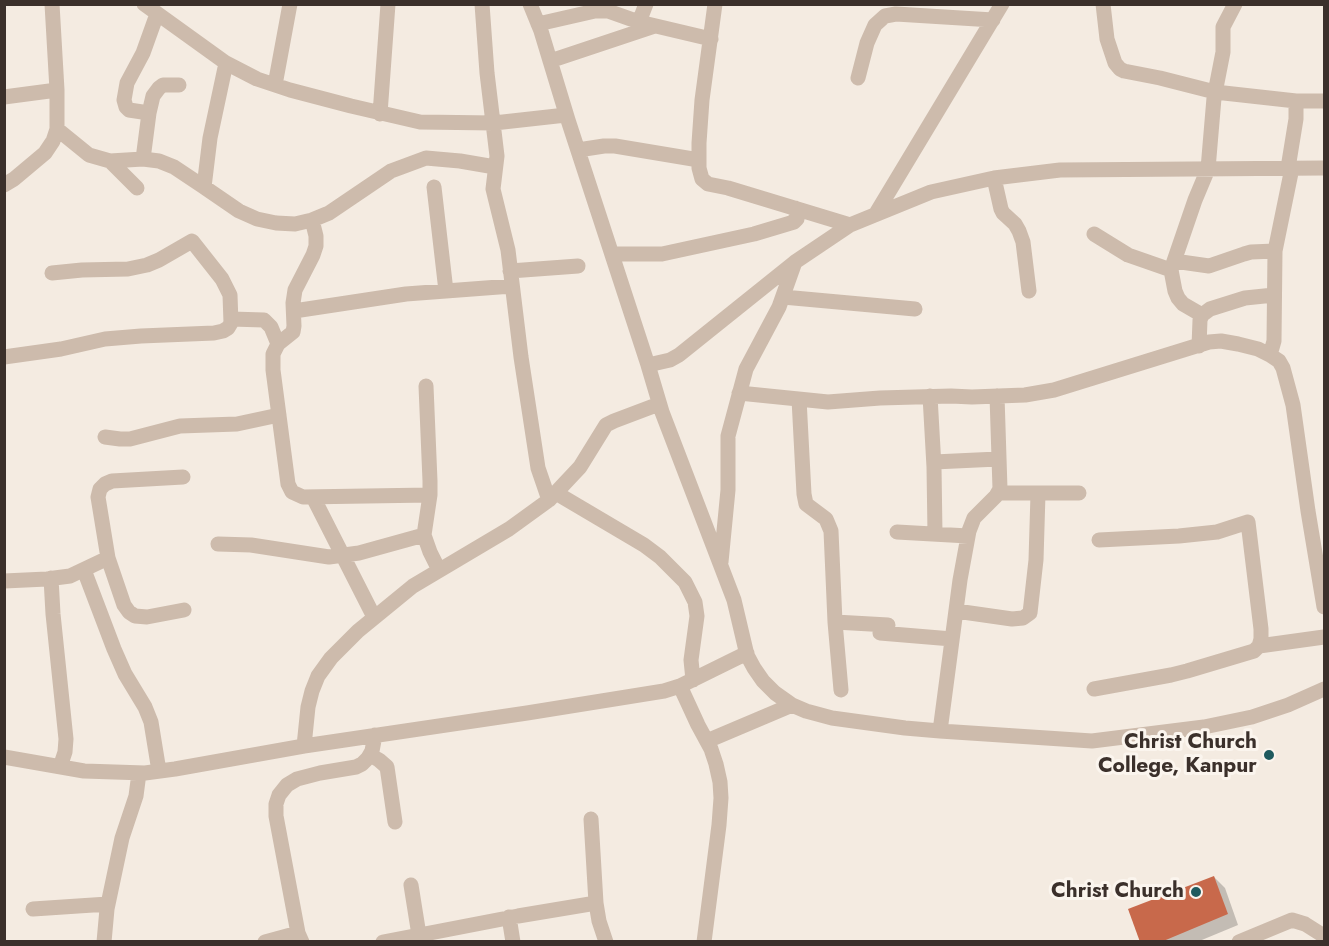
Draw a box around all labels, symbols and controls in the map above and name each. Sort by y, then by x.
place label: Christ Church College, Kanpur [1098,730,1257,780]
marker: Christ Church College, Kanpur [1262,748,1276,762]
place label: Christ Church [1051,879,1184,905]
marker: Christ Church [1189,885,1203,899]

